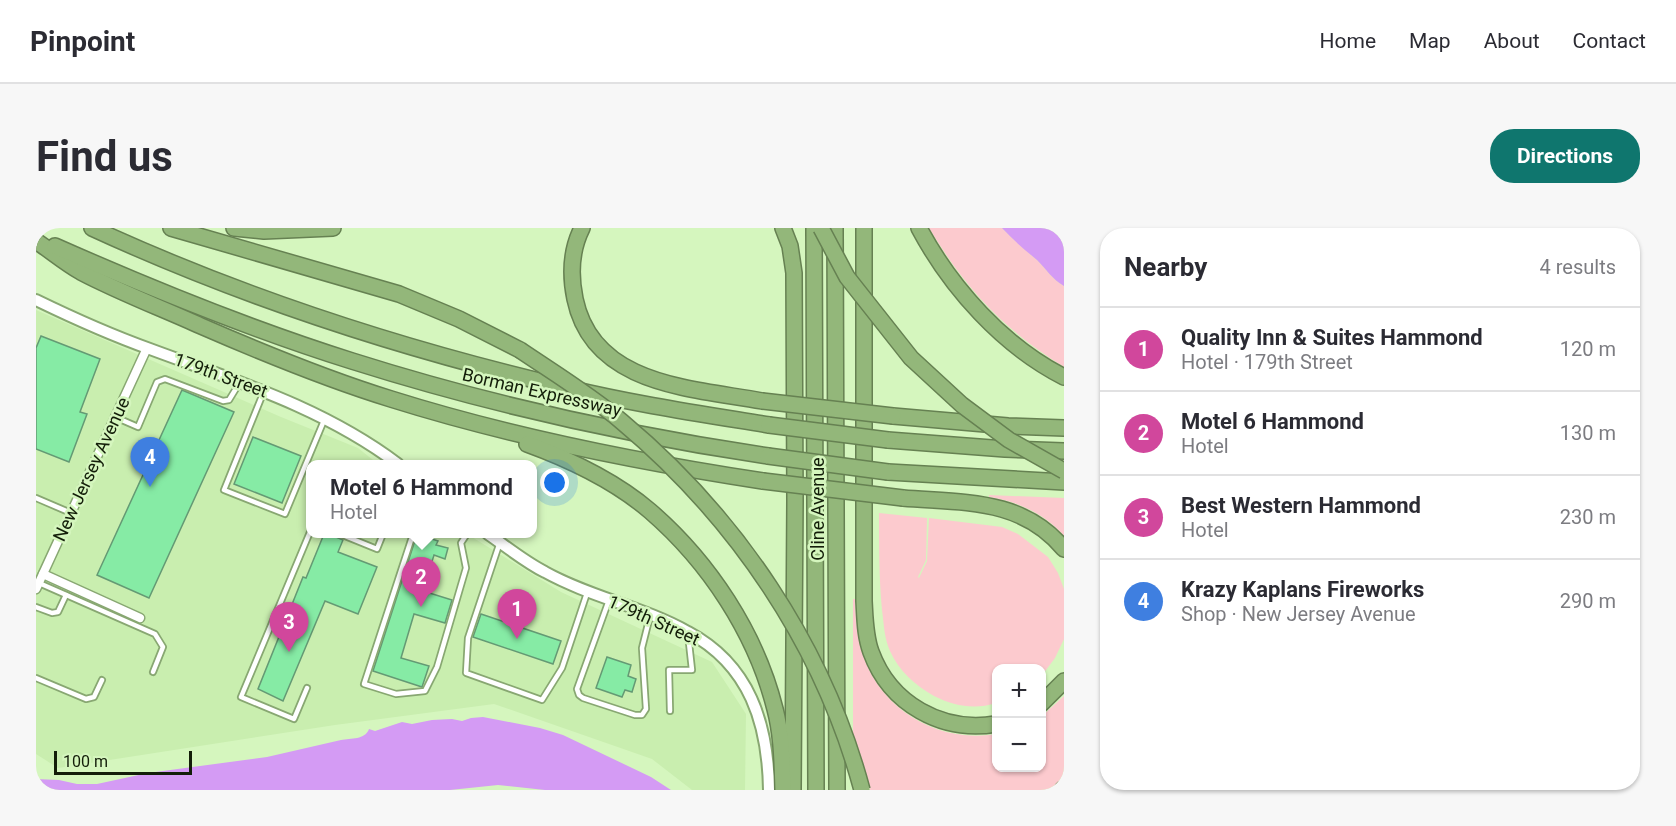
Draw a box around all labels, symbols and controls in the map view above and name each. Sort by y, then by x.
text: Pinpoint [30,25,135,58]
text: Home [1320,29,1376,53]
text: Map [1409,29,1451,53]
text: About [1484,29,1540,53]
text: Contact [1573,29,1646,53]
button: Directions [1490,129,1640,183]
text: Find us [36,132,173,181]
text: Nearby [1124,252,1207,282]
text: 4 results [1540,255,1616,279]
text: Quality Inn & Suites Hammond [1181,325,1483,350]
text: 1 [1138,337,1149,361]
text: 120 m [1560,337,1616,361]
street label: 179th Street [171,348,271,402]
text: Hotel · 179th Street [1181,350,1353,374]
street label: Borman Expressway [460,363,624,421]
street label: New Jersey Avenue [48,394,134,544]
text: Motel 6 Hammond [1181,409,1364,434]
text: 2 [1138,421,1149,445]
text: 130 m [1560,421,1616,445]
text: Hotel [1181,434,1229,458]
pin: 4 [130,438,170,487]
street label: Cline Avenue [807,457,828,561]
popup [306,460,537,538]
your location [540,468,569,497]
text: Motel 6 Hammond [330,475,513,500]
text: Best Western Hammond [1181,493,1421,518]
text: Hotel [330,500,378,524]
text: 3 [1138,505,1149,529]
text: 230 m [1560,505,1616,529]
text: Hotel [1181,518,1229,542]
pin: 2 [402,558,440,607]
text: Krazy Kaplans Fireworks [1181,577,1424,602]
text: 4 [1138,589,1149,613]
text: 290 m [1560,589,1616,613]
pin: 1 [498,590,536,639]
street label: 179th Street [605,590,703,650]
pin: 3 [270,602,308,652]
text: Shop · New Jersey Avenue [1181,602,1416,626]
map controls [992,664,1046,772]
button: + [992,664,1046,718]
button: − [992,718,1046,772]
scale bar [54,748,192,776]
text: 100 m [63,752,108,771]

